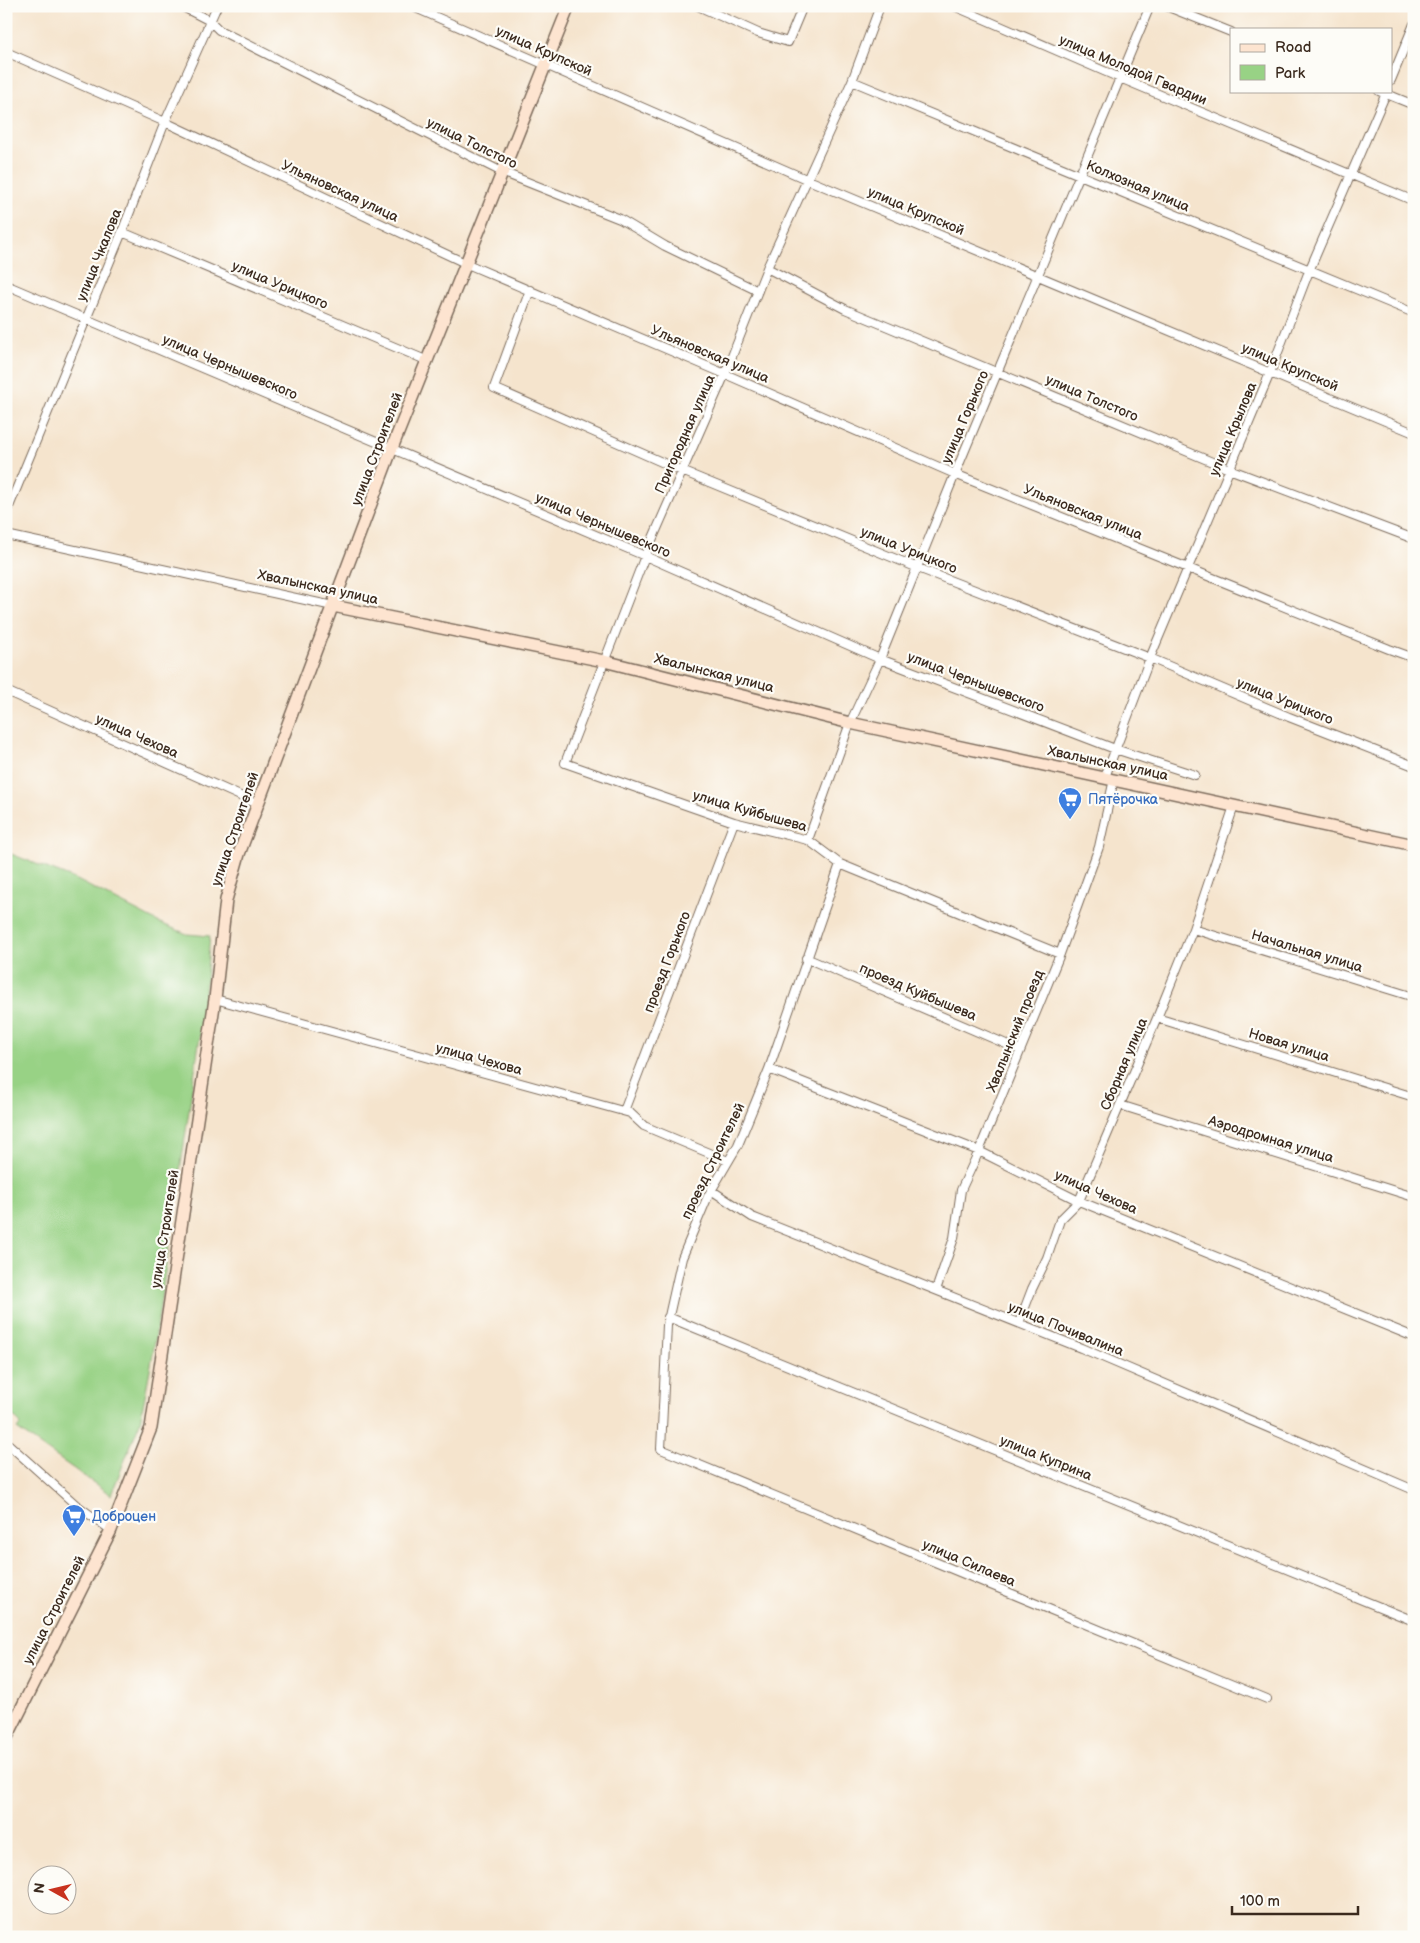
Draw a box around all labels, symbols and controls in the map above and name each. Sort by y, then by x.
street label: улица Крупской [493,22,595,80]
legend [1230,28,1392,92]
street label: улица Молодой Гвардии [1057,31,1209,109]
text: Road [1275,38,1311,57]
text: Park [1275,64,1306,83]
street label: улица Толстого [424,114,520,172]
street label: Ульяновская улица [279,156,402,226]
street label: Колхозная улица [1084,157,1193,216]
street label: улица Крупской [865,183,967,239]
street label: улица Чкалова [73,206,126,304]
street label: улица Урицкого [229,257,331,313]
street label: Ульяновская улица [648,321,772,387]
street label: улица Чернышевского [160,331,300,403]
street label: улица Крупской [1239,339,1341,395]
street label: улица Горького [938,368,992,466]
street label: Пригородная улица [651,371,719,496]
street label: улица Толстого [1043,371,1141,425]
street label: улица Крылова [1206,379,1261,479]
street label: улица Строителей [348,390,406,508]
street label: Ульяновская улица [1021,480,1146,544]
street label: улица Чернышевского [533,489,673,561]
street label: улица Урицкого [858,523,960,577]
street label: Хвалынская улица [256,566,380,608]
street label: улица Чернышевского [905,648,1047,716]
street label: Хвалынская улица [652,650,776,696]
street label: улица Урицкого [1234,674,1336,728]
street label: улица Чехова [93,710,182,762]
street label: Хвалынская улица [1046,742,1170,784]
street label: улица Строителей [207,770,263,888]
supermarket icon: Пятёрочка [1057,786,1083,820]
street label: улица Куйбышева [691,787,810,836]
place label: Пятёрочка [1088,791,1159,808]
street label: проезд Горького [640,909,694,1015]
street label: Начальная улица [1249,926,1365,976]
street label: проезд Куйбышева [857,960,980,1025]
street label: Хвалынский проезд [983,967,1047,1095]
street label: Сборная улица [1097,1015,1151,1113]
street label: Новая улица [1247,1025,1332,1066]
street label: улица Чехова [434,1039,525,1079]
street label: проезд Строителей [677,1100,749,1222]
street label: Аэродромная улица [1205,1112,1336,1166]
street label: улица Чехова [1052,1166,1141,1218]
street label: улица Строителей [147,1169,183,1289]
street label: улица Почивалина [1006,1298,1127,1360]
street label: улица Куприна [997,1432,1095,1485]
supermarket icon: Доброцен [61,1503,87,1537]
place label: Доброцен [92,1508,156,1525]
street label: улица Силаева [920,1536,1019,1591]
street label: улица Строителей [19,1553,89,1667]
north arrow [28,1866,78,1916]
text: N [30,1882,49,1895]
scale bar [1232,1883,1359,1915]
text: 100 m [1240,1892,1280,1911]

